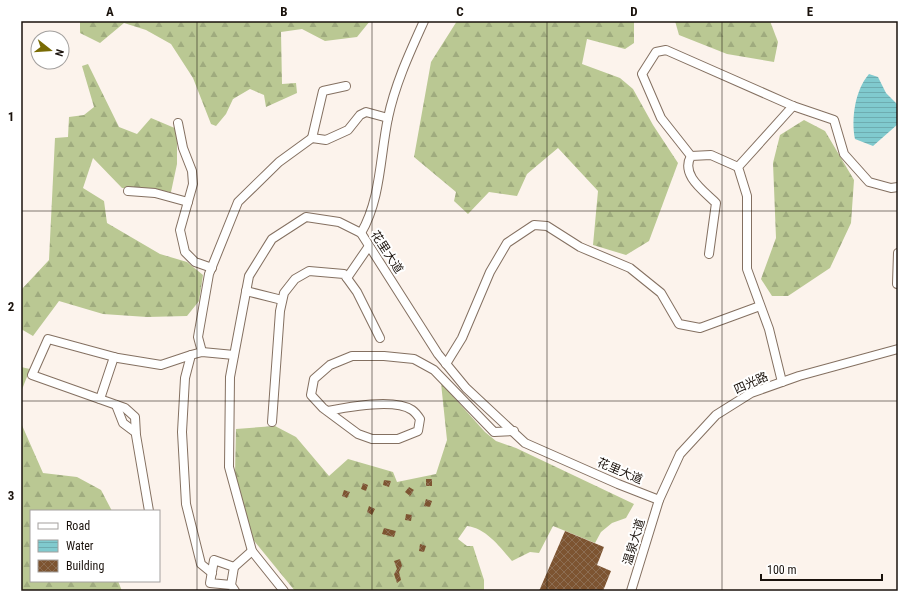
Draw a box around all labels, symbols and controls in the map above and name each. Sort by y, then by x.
text: A [106,4,114,19]
text: B [280,4,288,19]
text: C [456,4,464,19]
text: D [630,4,638,19]
text: E [807,4,814,19]
north arrow [30,30,70,70]
text: N [52,48,66,58]
text: 1 [8,109,14,124]
street label: 花里大道 [368,228,406,276]
text: 2 [8,299,15,314]
street label: 四光路 [732,369,770,397]
street label: 花里大道 [595,455,645,487]
text: 3 [8,488,14,503]
legend [30,510,160,582]
street label: 温泉大道 [620,517,648,567]
text: Road [66,519,90,533]
text: Water [66,539,94,553]
scale bar [761,556,882,582]
text: Building [66,559,104,573]
text: 100 m [767,563,797,577]

